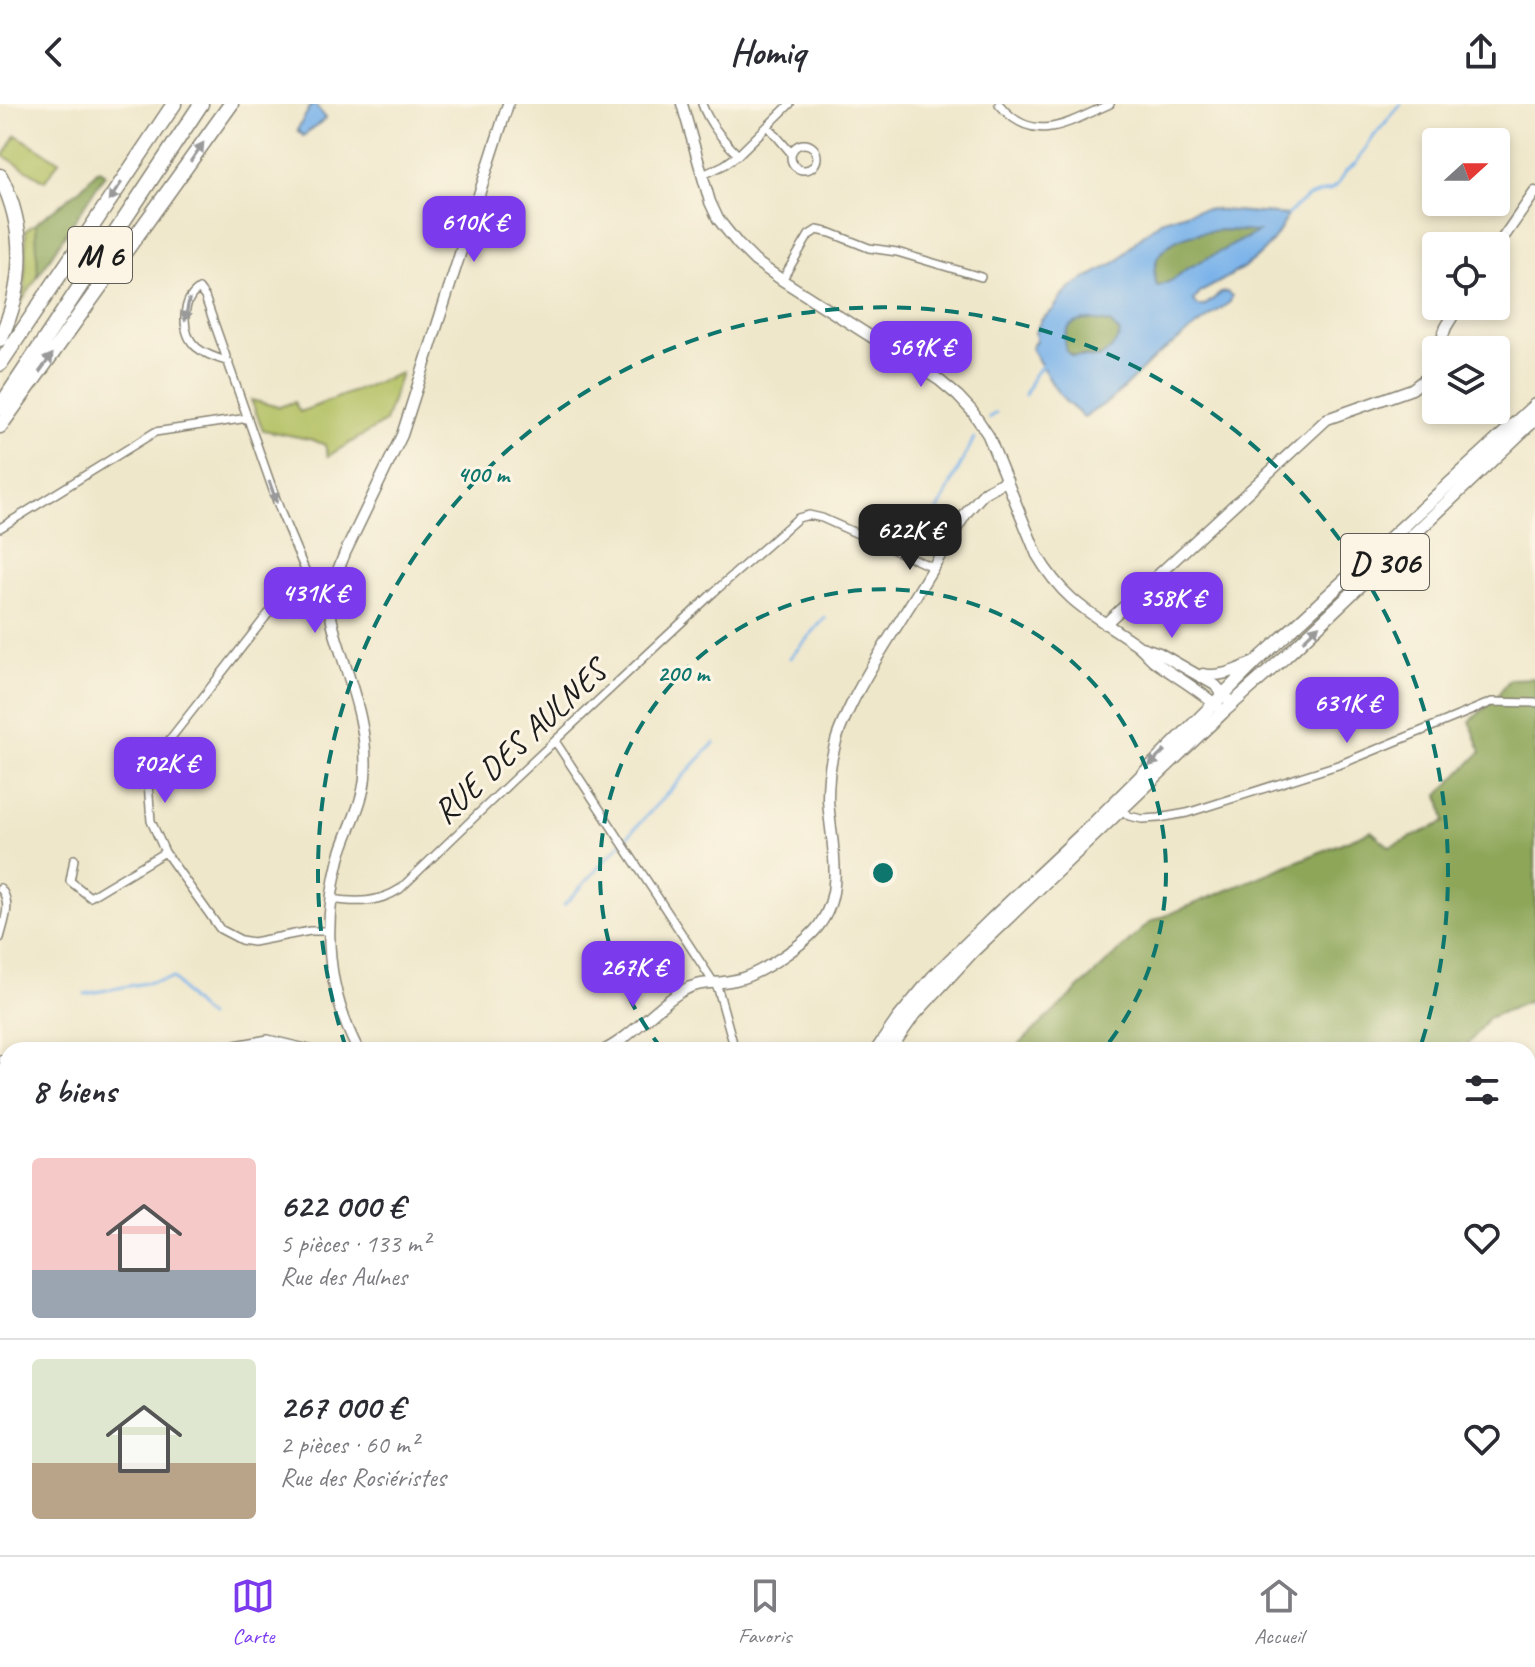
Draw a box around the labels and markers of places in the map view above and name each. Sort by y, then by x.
pin: 610K € [409,196,539,264]
pin: 569K € [856,321,986,389]
pin: 622K € [845,504,975,572]
pin: 431K € [250,567,380,635]
pin: 358K € [1107,572,1237,640]
pin: 631K € [1282,677,1412,745]
pin: 702K € [100,737,230,805]
centre of rings [869,859,897,887]
pin: 267K € [568,941,698,1009]

